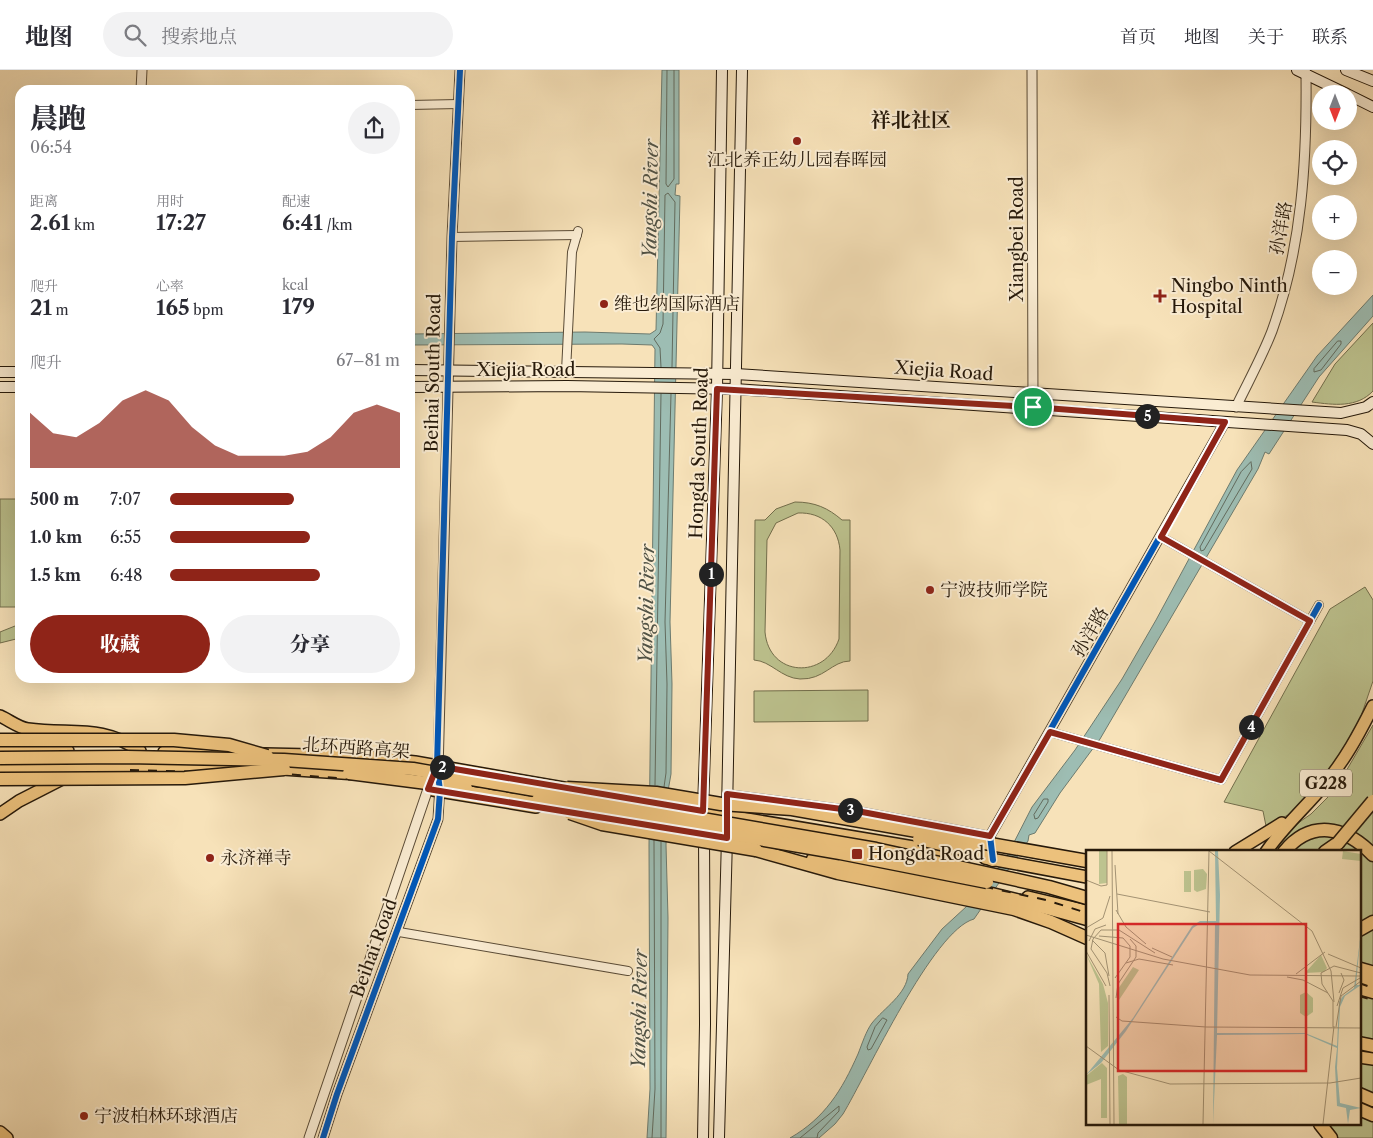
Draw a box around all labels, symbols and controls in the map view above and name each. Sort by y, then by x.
search box [103,12,453,57]
icon: search [121,21,149,49]
text: 地图 [25,22,73,51]
text: 搜索地点 [161,25,237,48]
text: 首页 [1120,26,1156,48]
text: 地图 [1184,26,1220,48]
text: 关于 [1248,26,1284,48]
text: 联系 [1312,26,1348,48]
north arrow [1312,85,1358,130]
map controls [1312,85,1357,295]
text: 晨跑 [30,101,86,135]
button: share [348,102,400,154]
district label: 祥北社区 [871,108,951,132]
marker: 江北养正幼儿园春晖园 [791,135,803,147]
text: 06:54 [30,137,72,157]
water label: Yangshi River [638,138,663,259]
button: locate [1312,140,1357,185]
place label: 江北养正幼儿园春晖园 [707,149,887,171]
street label: Xiangbei Road [1006,176,1028,303]
text: 距离 [30,192,58,210]
text: 用时 [156,192,184,210]
text: 配速 [282,192,310,210]
button: + [1312,195,1357,240]
street label: 孙洋路 [1265,200,1297,256]
text: 2.61 [30,210,70,235]
text: 17:27 [156,210,206,235]
text: 6:41 [282,210,323,235]
text: km [70,216,95,234]
text: /km [323,216,353,234]
button: − [1312,250,1357,295]
place label: Ningbo Ninth Hospital [1171,275,1288,318]
text: kcal [282,276,308,294]
text: 爬升 [30,277,58,295]
text: 心率 [156,277,184,295]
marker: Ningbo Ninth Hospital [1153,289,1167,303]
street label: Beihai South Road [421,293,445,453]
place label: 维也纳国际酒店 [614,293,740,315]
text: 179 [282,294,315,319]
text: 21 [30,295,52,320]
text: 165 [156,295,190,320]
marker: 维也纳国际酒店 [598,298,610,310]
text: m [52,301,69,319]
text: bpm [190,301,223,319]
text: 67–81 m [336,350,400,370]
text: 爬升 [30,352,62,372]
street label: Xiejia Road [893,357,994,385]
street label: Xiejia Road [476,359,575,381]
street label: Hongda South Road [685,367,713,539]
pin [1012,386,1054,428]
icon: arrive [1019,393,1047,421]
pin: 5 [1134,404,1160,428]
text: 5 [1144,407,1151,425]
text: 500 m [30,489,79,509]
text: 7:07 [110,489,140,509]
text: 1.0 km [30,527,82,547]
text: 6:55 [110,527,141,547]
water label: Yangshi River [634,543,659,664]
pin: 1 [698,562,724,586]
text: 1.5 km [30,565,81,585]
text: 6:48 [110,565,143,585]
text: 1 [708,565,715,583]
place label: 宁波技师学院 [940,579,1048,601]
marker: 宁波技师学院 [924,584,936,596]
street label: 孙洋路 [1067,603,1113,661]
button: 收藏 [30,615,210,673]
button: 分享 [220,615,400,673]
pin: 4 [1238,714,1264,740]
text: 4 [1247,718,1256,736]
street label: 北环西路高架 [301,733,411,763]
pin: 2 [430,754,454,780]
text: 2 [438,758,447,776]
road number: G228 [1300,770,1352,796]
pin: 3 [838,798,862,822]
text: 3 [847,801,854,819]
place label: Hongda Road [868,843,984,865]
place label: 永济禅寺 [220,847,292,869]
marker: Hongda Road [850,847,864,861]
inset map [1086,850,1360,1126]
marker: 永济禅寺 [204,852,216,864]
street label: Beihai Road [346,895,402,1000]
water label: Yangshi River [627,948,652,1069]
place label: 宁波柏林环球酒店 [94,1105,238,1127]
marker: 宁波柏林环球酒店 [78,1110,90,1122]

